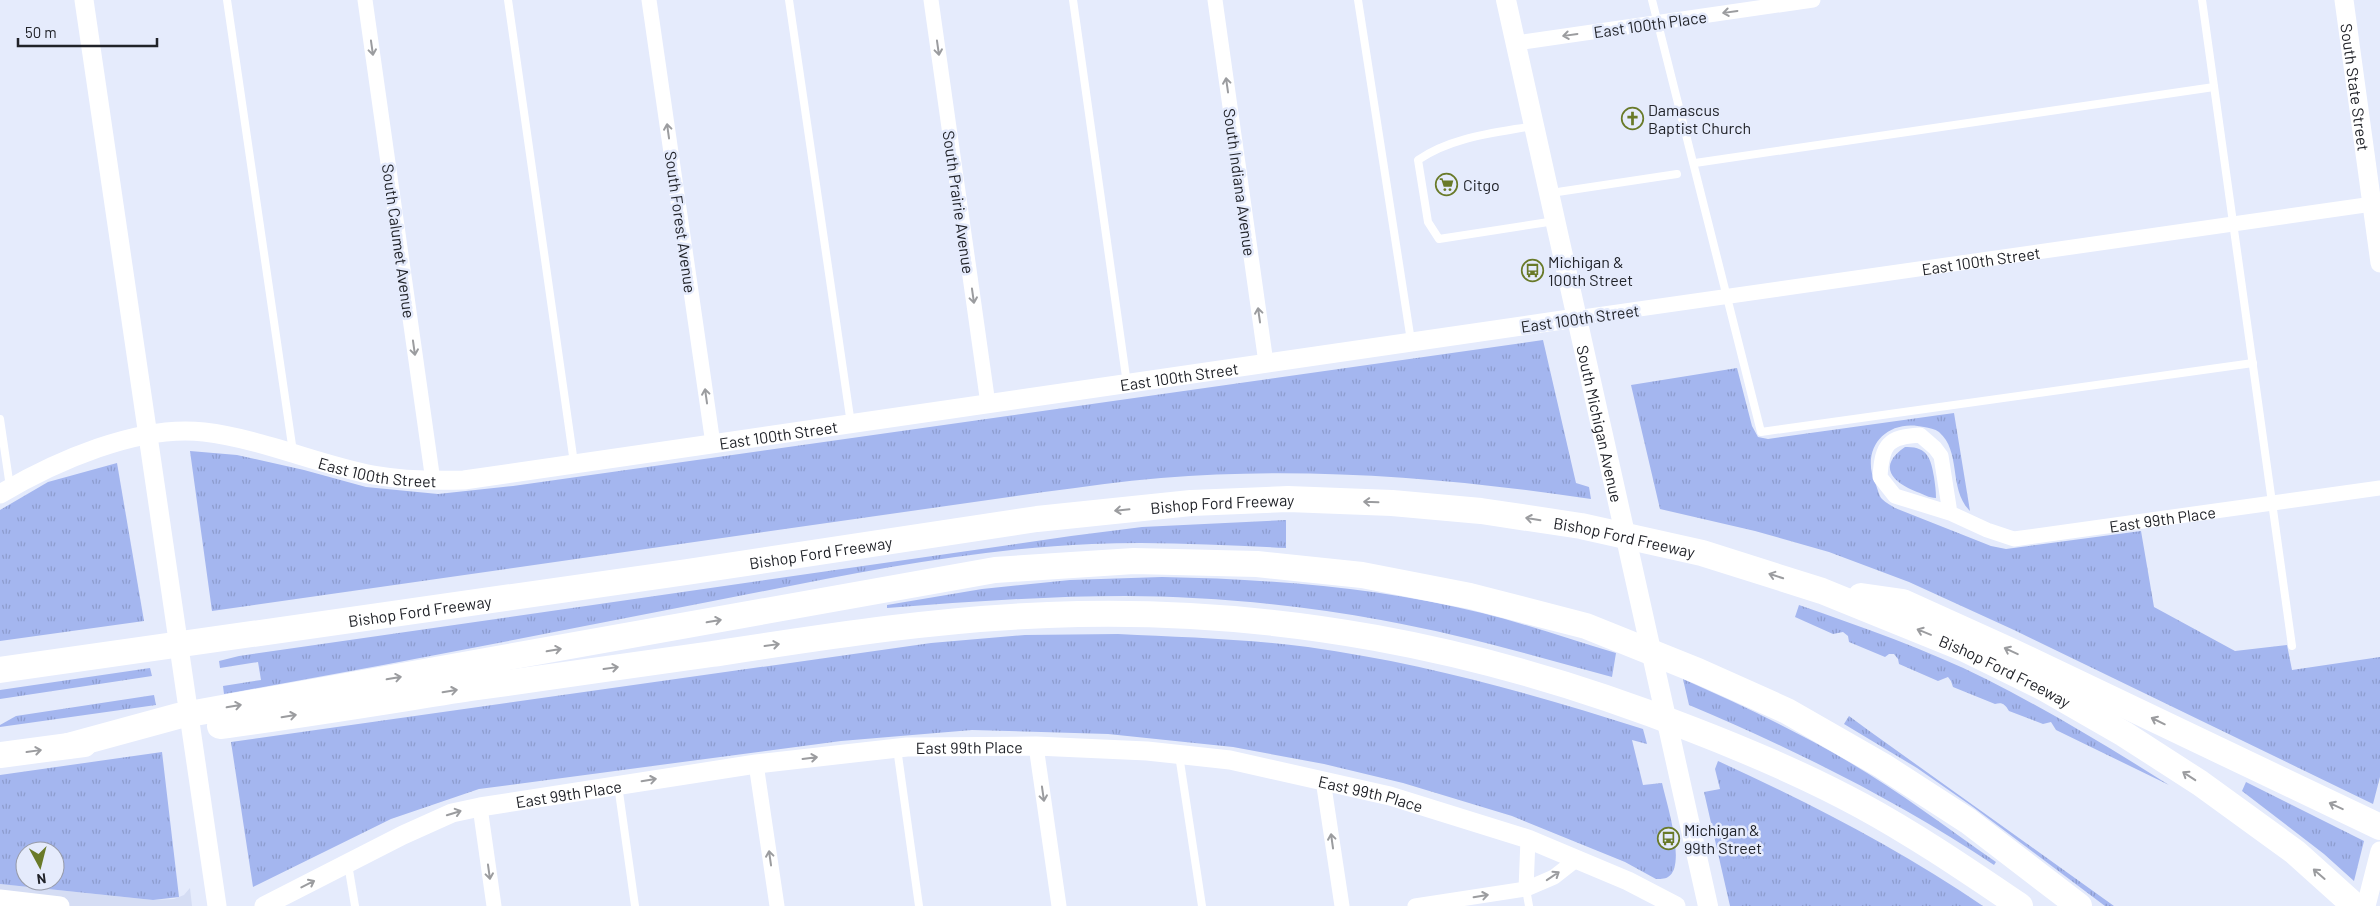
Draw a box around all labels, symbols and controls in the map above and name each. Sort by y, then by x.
street label: East 100th Place [1592,7,1708,41]
one-way arrow [1723,7,1739,17]
scale bar [18,15,156,47]
street label: South State Street [2338,22,2374,152]
text: 50 m [25,23,57,41]
one-way arrow [1562,30,1578,40]
one-way arrow [367,40,377,56]
one-way arrow [933,40,943,56]
one-way arrow [1221,77,1231,93]
place label: Damascus Baptist Church [1648,100,1751,137]
church icon: Damascus Baptist Church [1620,106,1644,130]
street label: South Indiana Avenue [1220,107,1260,257]
one-way arrow [663,123,673,139]
street label: South Prairie Avenue [940,129,978,275]
street label: South Forest Avenue [662,150,700,294]
street label: South Calumet Avenue [379,163,419,319]
supermarket icon: Citgo [1435,172,1459,196]
place label: Citgo [1463,175,1500,194]
street label: East 100th Street [1920,242,2041,278]
place label: Michigan & 100th Street [1548,252,1633,289]
bus stop icon: Michigan & 100th Street [1520,258,1544,282]
one-way arrow [968,288,978,304]
street label: East 100th Street [1519,300,1641,336]
one-way arrow [1254,308,1264,324]
one-way arrow [410,339,420,355]
street label: South Michigan Avenue [1574,343,1627,504]
street label: East 100th Street [1119,358,1240,394]
one-way arrow [701,388,711,404]
street label: East 100th Street [718,416,839,452]
street label: East 100th Street [316,452,437,490]
street label: Bishop Ford Freeway [1149,489,1295,517]
one-way arrow [1363,498,1379,507]
street label: East 99th Place [2108,502,2217,535]
one-way arrow [1114,506,1130,515]
street label: Bishop Ford Freeway [1552,513,1698,561]
one-way arrow [1525,514,1541,524]
street label: Bishop Ford Freeway [748,531,894,572]
one-way arrow [1768,571,1784,581]
street label: Bishop Ford Freeway [347,590,493,630]
one-way arrow [706,616,722,626]
one-way arrow [1917,627,1932,636]
street label: Bishop Ford Freeway [1937,630,2075,711]
one-way arrow [763,640,779,650]
one-way arrow [546,644,562,654]
one-way arrow [2004,645,2019,655]
one-way arrow [603,663,619,673]
one-way arrow [386,673,402,683]
one-way arrow [442,686,458,696]
one-way arrow [226,701,242,711]
one-way arrow [281,711,297,721]
one-way arrow [2151,716,2166,725]
street label: East 99th Place [916,737,1023,756]
one-way arrow [25,745,41,755]
one-way arrow [801,753,817,763]
street label: East 99th Place [1317,771,1426,815]
one-way arrow [2182,771,2196,781]
one-way arrow [640,775,656,785]
street label: East 99th Place [514,776,623,811]
one-way arrow [1038,786,1048,802]
one-way arrow [2329,801,2344,811]
one-way arrow [446,808,462,818]
place label: Michigan & 99th Street [1684,820,1762,857]
bus stop icon: Michigan & 99th Street [1656,826,1680,850]
one-way arrow [1326,833,1336,849]
north arrow [15,841,65,891]
one-way arrow [765,850,775,866]
one-way arrow [484,864,494,880]
one-way arrow [2312,868,2325,880]
text: N [36,870,47,888]
one-way arrow [1546,871,1560,881]
one-way arrow [300,879,315,888]
one-way arrow [1472,891,1488,901]

